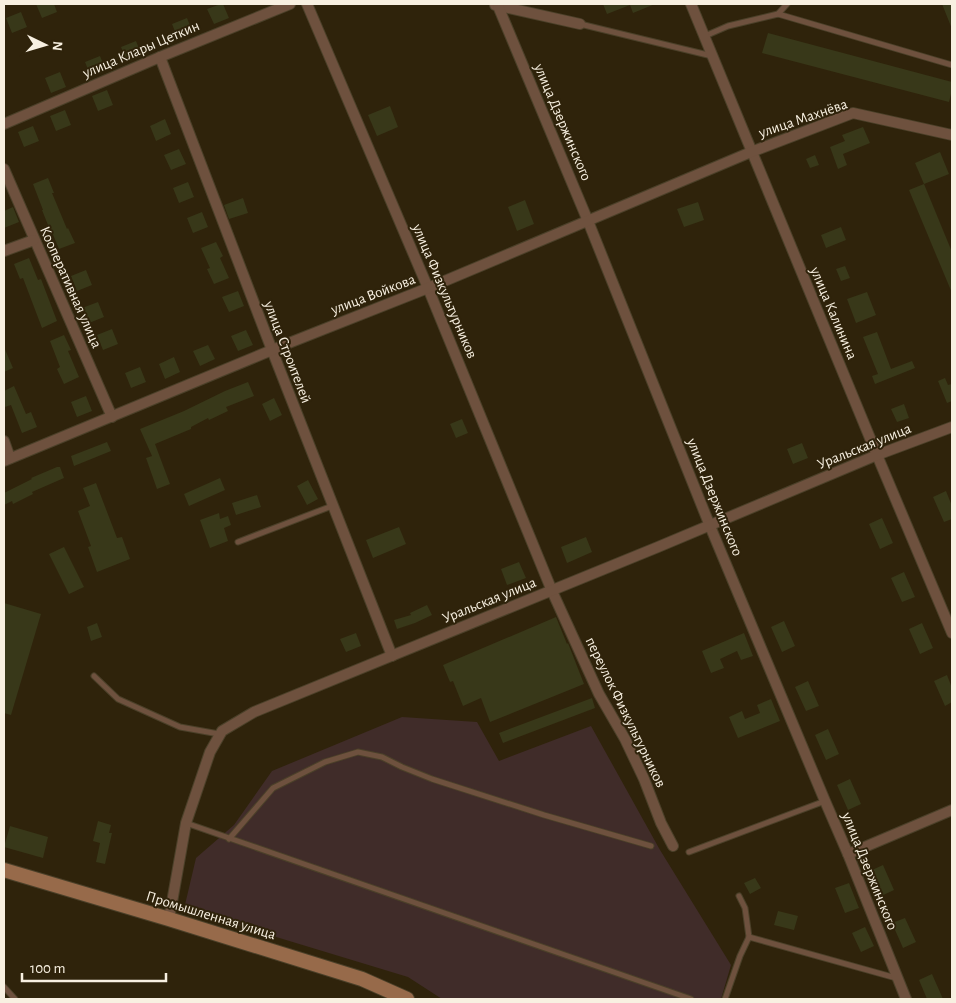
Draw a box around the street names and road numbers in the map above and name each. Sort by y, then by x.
street label: улица Клары Цеткин [80,18,202,81]
street label: улица Дзержинского [531,61,594,183]
street label: улица Махнёва [756,96,849,141]
street label: улица Физкультурников [409,221,480,361]
street label: Кооперативная улица [37,224,104,351]
street label: улица Калинина [807,264,860,362]
street label: улица Войкова [328,271,418,318]
street label: улица Строителей [261,298,314,405]
street label: Уральская улица [815,421,913,472]
street label: улица Дзержинского [684,435,745,558]
street label: Уральская улица [440,575,538,626]
street label: переулок Физкультурников [583,635,668,790]
street label: улица Дзержинского [839,809,900,932]
street label: Промышленная улица [144,889,278,942]

